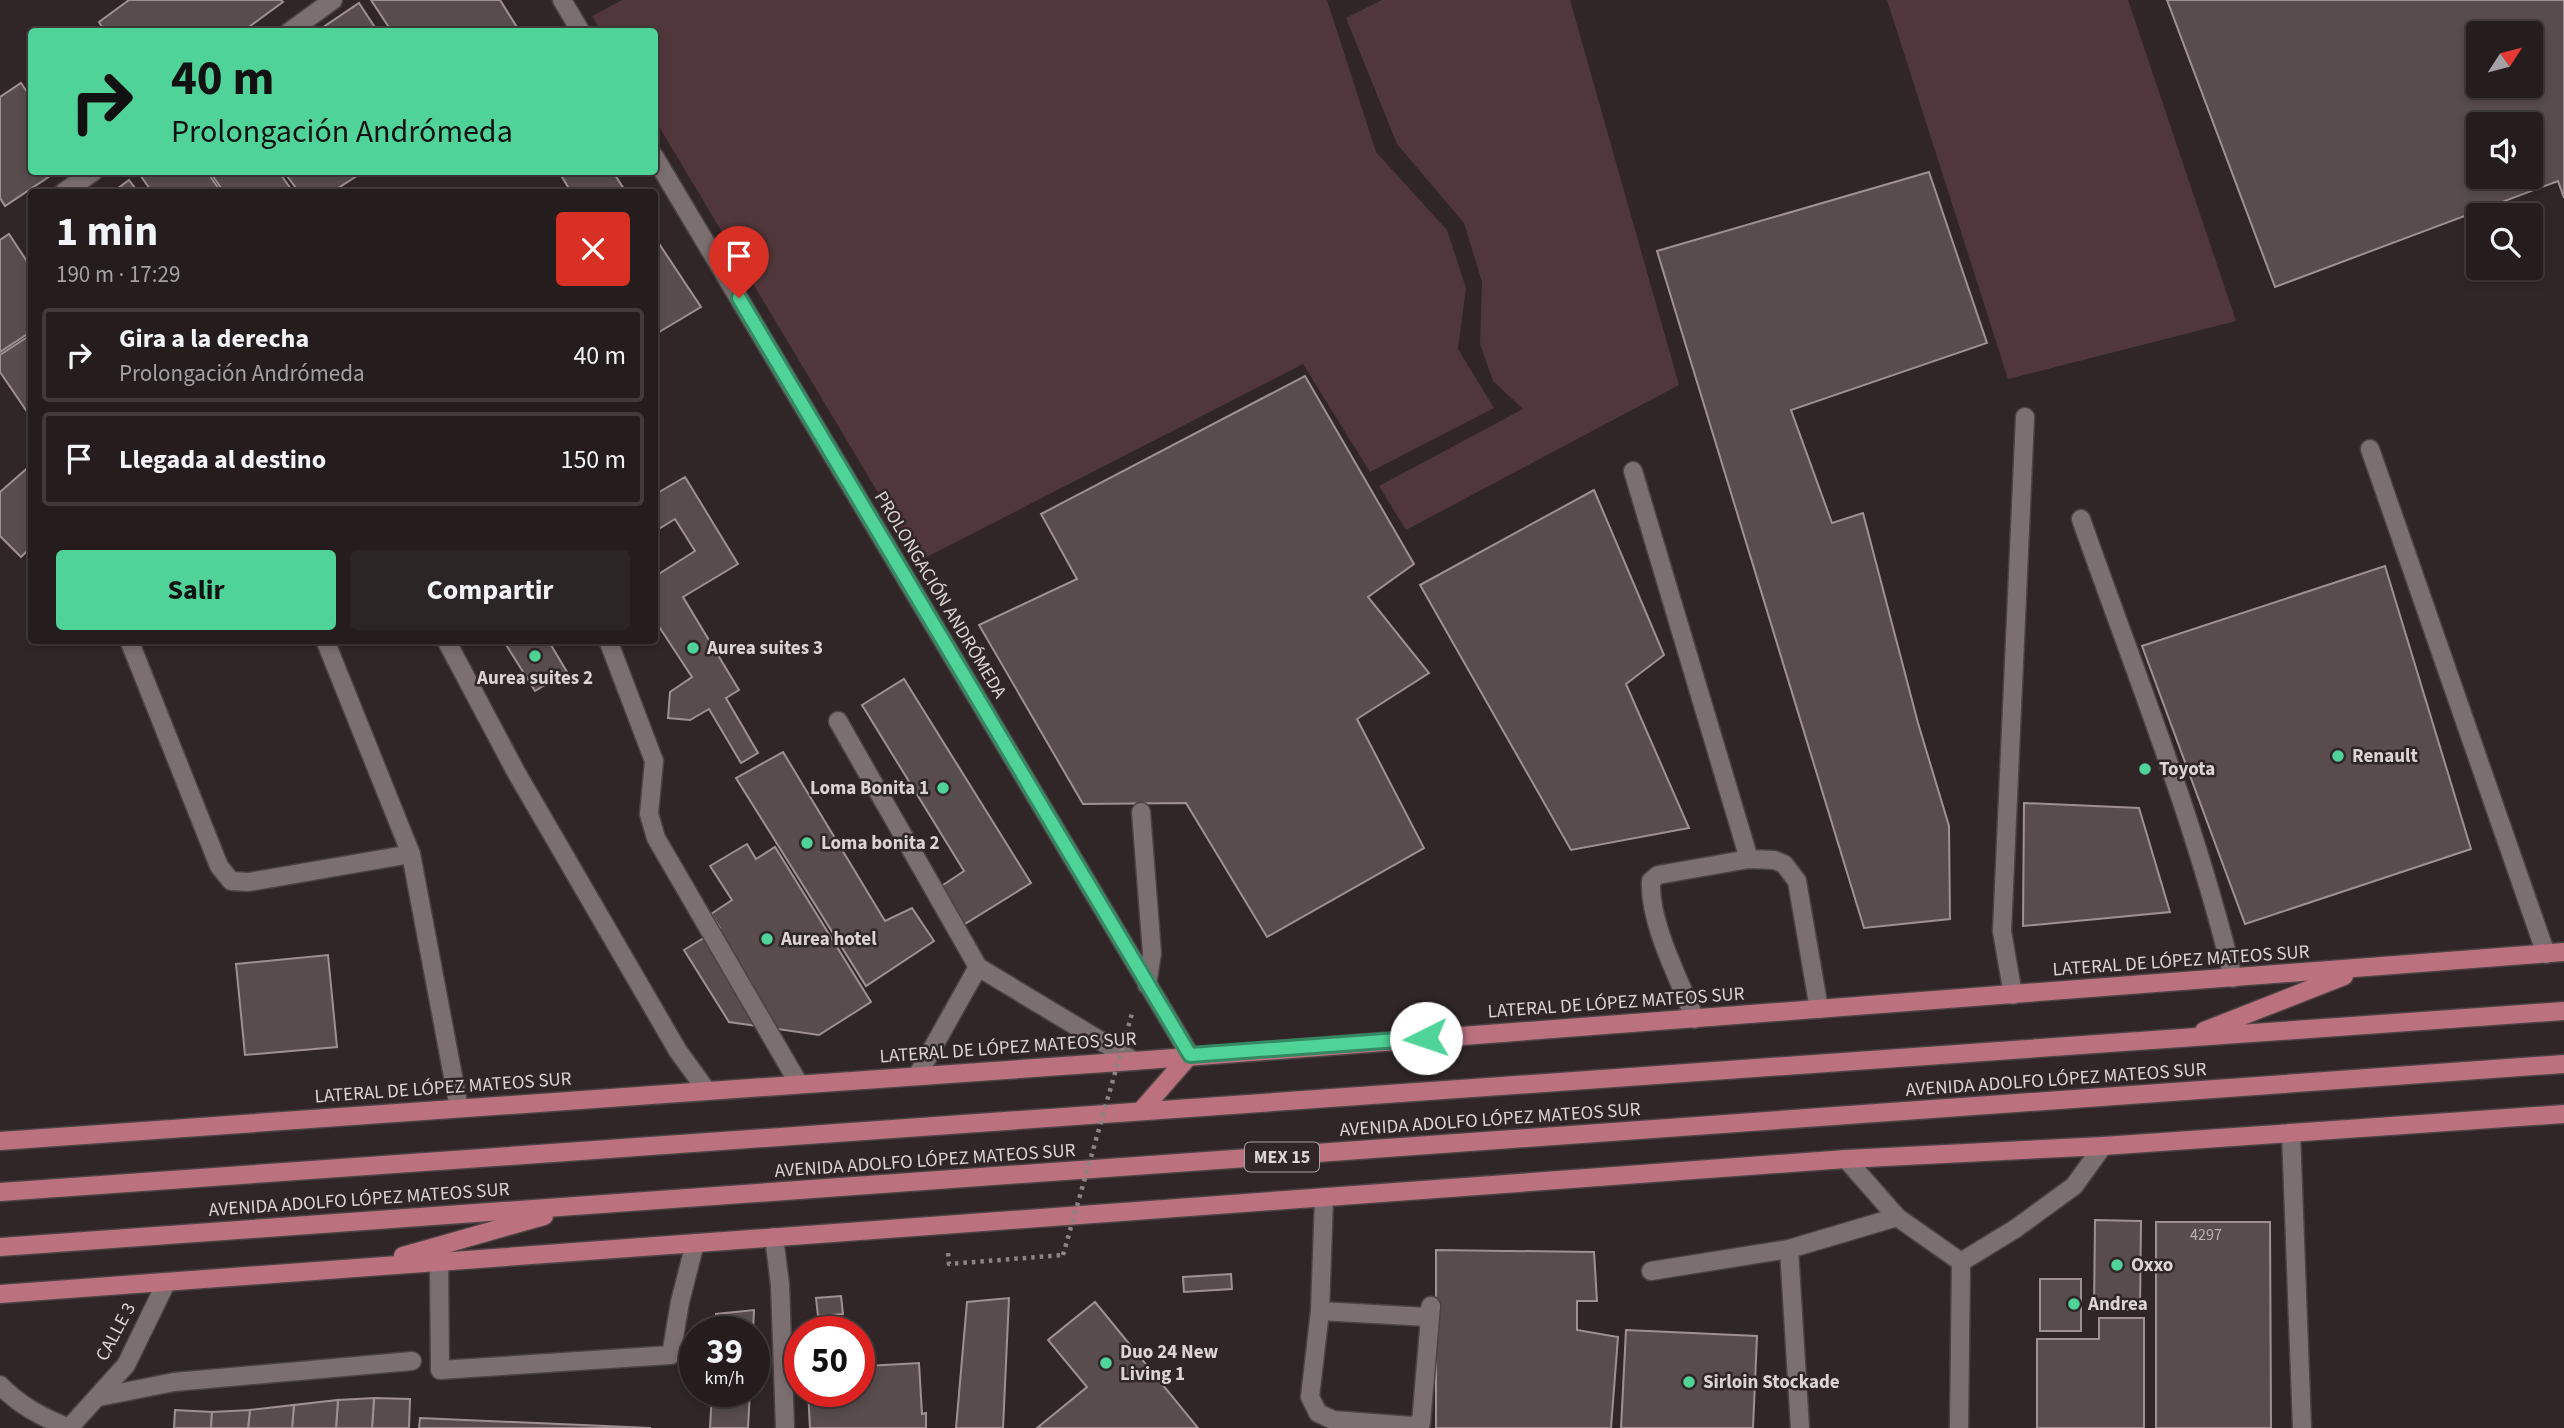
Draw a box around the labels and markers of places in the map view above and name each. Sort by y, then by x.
pin [709,226,769,298]
place label: Aurea suites 3 [706,635,823,662]
marker: Aurea suites 3 [685,640,701,656]
marker: Aurea suites 2 [527,648,543,664]
place label: Aurea suites 2 [476,665,593,692]
place label: Renault [2352,743,2418,770]
marker: Renault [2330,748,2346,764]
place label: Toyota [2159,756,2215,783]
marker: Toyota [2137,761,2153,777]
place label: Loma Bonita 1 [810,775,929,802]
marker: Loma Bonita 1 [935,780,951,796]
place label: Loma bonita 2 [821,830,940,857]
marker: Loma bonita 2 [799,835,815,851]
place label: Aurea hotel [780,926,877,953]
marker: Aurea hotel [759,931,775,947]
place label: Oxxo [2131,1252,2173,1279]
marker: Oxxo [2109,1257,2125,1273]
place label: Andrea [2087,1291,2148,1318]
marker: Andrea [2066,1296,2082,1312]
place label: Duo 24 New Living 1 [1120,1339,1218,1388]
marker: Duo 24 New Living 1 [1098,1355,1114,1371]
place label: Sirloin Stockade [1703,1369,1840,1396]
marker: Sirloin Stockade [1681,1374,1697,1390]

